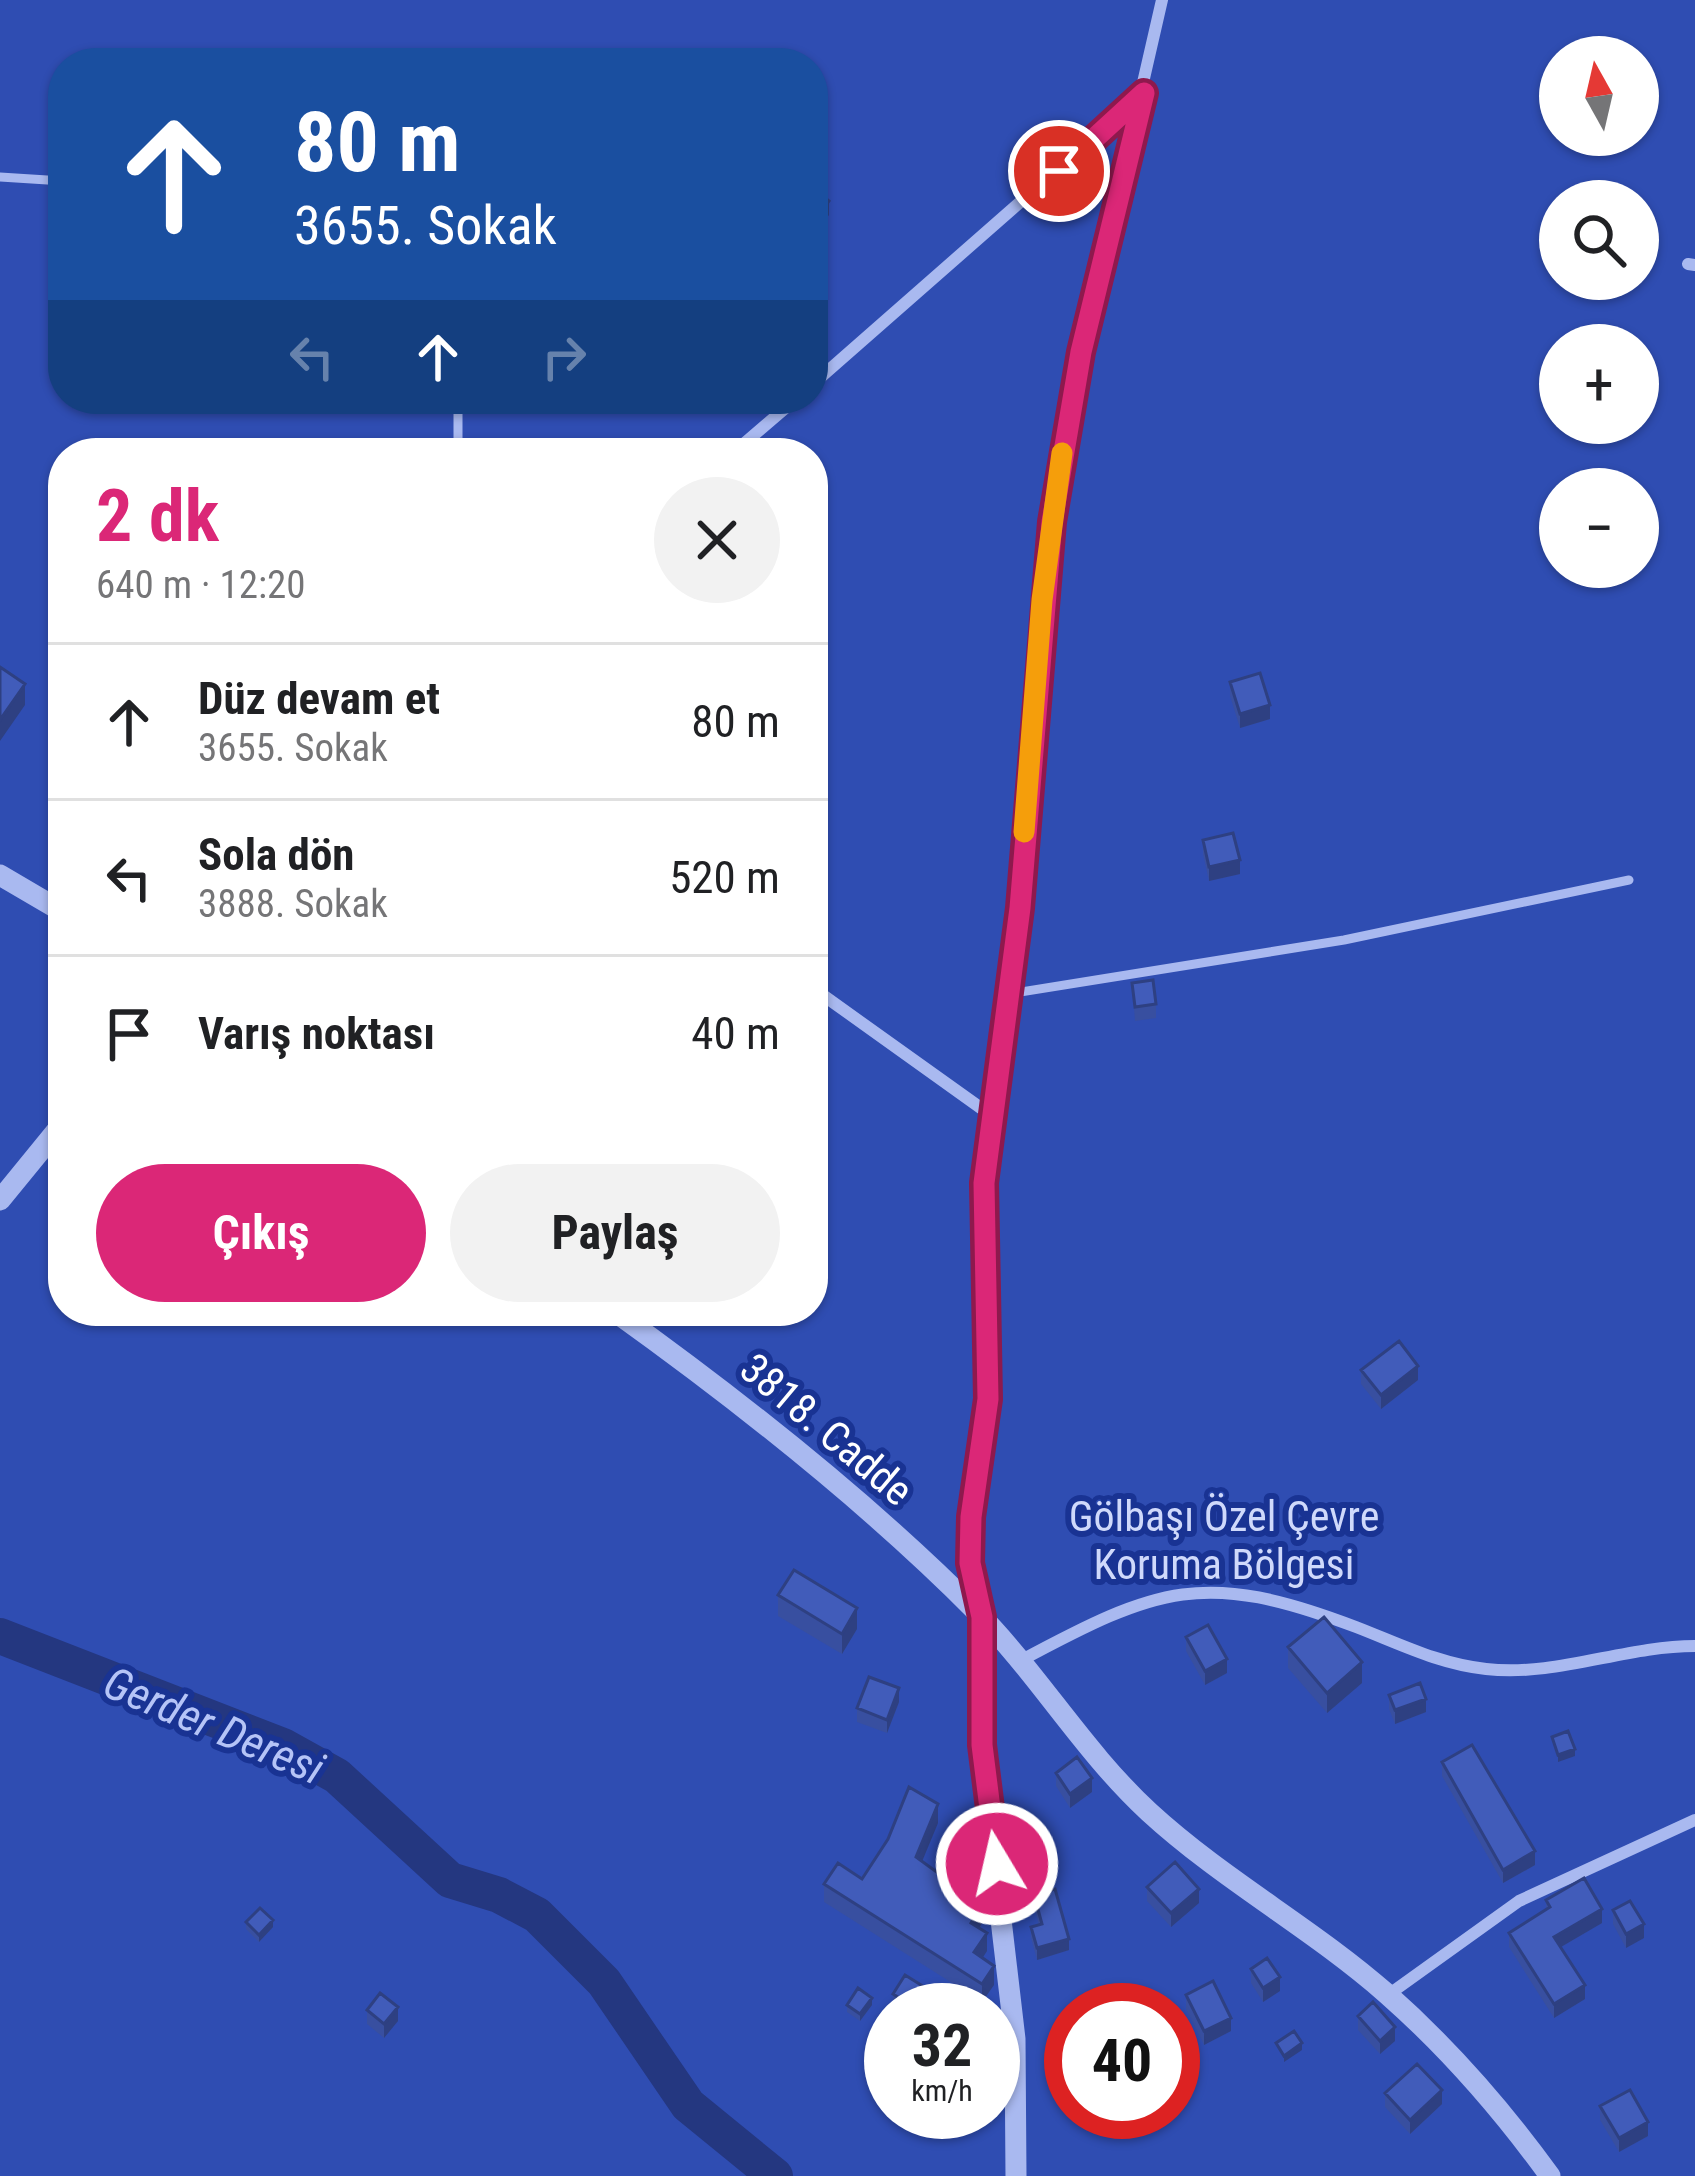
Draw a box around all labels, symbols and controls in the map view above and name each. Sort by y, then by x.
north arrow [1539,36,1659,156]
map controls [1539,36,1659,588]
text: 80 m [294,93,461,192]
icon: ahead [96,96,252,252]
pin [1008,120,1110,222]
icon: arrive [1026,138,1092,204]
button: search [1539,180,1659,300]
text: 3655. Sokak [294,194,557,257]
icon: left [279,324,345,390]
icon: ahead [405,324,471,390]
icon: right [531,324,597,390]
button: + [1539,324,1659,444]
button: − [1539,468,1659,588]
text: 2 dk [96,474,219,559]
button: close [654,477,780,603]
text: 640 m · 12:20 [96,562,306,608]
text: Düz devam et [198,672,440,725]
icon: ahead [96,689,162,755]
text: 80 m [691,695,780,748]
text: 3655. Sokak [198,725,388,771]
text: Sola dön [198,828,354,881]
icon: left [96,845,162,911]
text: 520 m [669,851,780,904]
text: 3888. Sokak [198,881,388,927]
icon: arrive [96,1001,162,1067]
text: Varış noktası [198,1007,435,1060]
text: 40 m [691,1007,780,1060]
button: Çıkış [96,1164,426,1302]
button: Paylaş [450,1164,780,1302]
street label: 3818. Cadde [731,1343,922,1515]
park label: Gölbaşı Özel Çevre Koruma Bölgesi [1069,1492,1379,1589]
water label: Gerder Deresi [96,1655,332,1796]
position arrow [934,1801,1060,1927]
speed limit sign: 40 [1044,1983,1200,2139]
text: 32 [912,2010,972,2081]
text: km/h [911,2073,973,2108]

